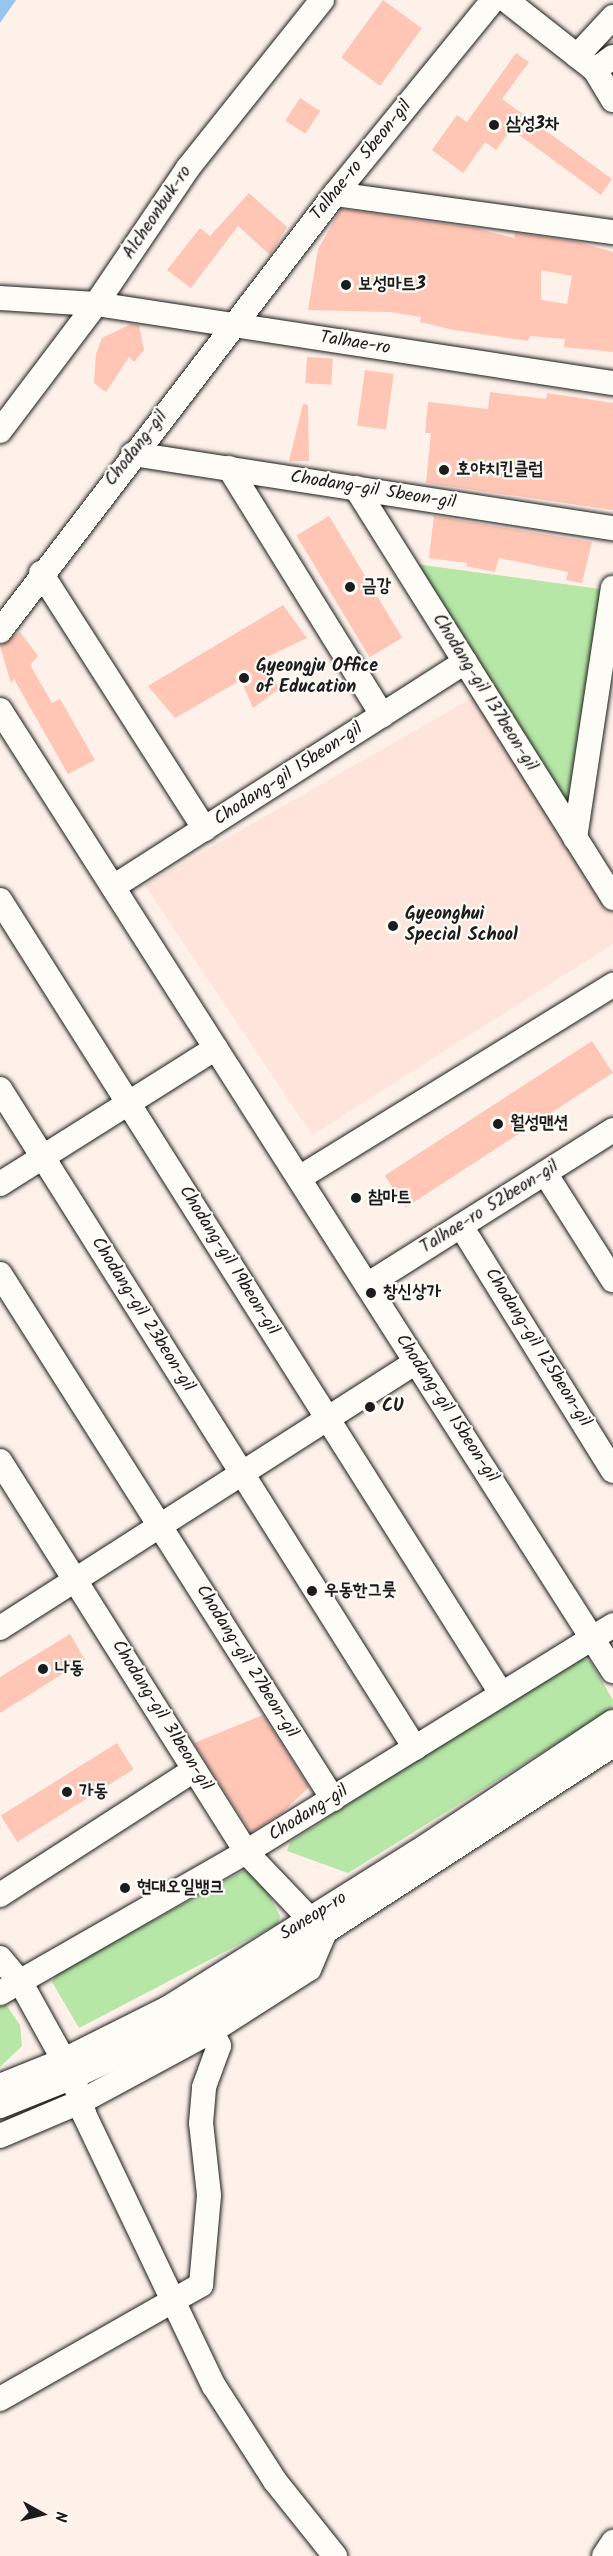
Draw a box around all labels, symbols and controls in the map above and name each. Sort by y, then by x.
street label: Talhae-ro 5beon-gil [307,96,417,226]
place label: 삼성3차 [506,114,559,136]
marker: 삼성3차 [487,118,501,132]
street label: Alcheonbuk-ro [119,162,197,264]
place label: 보성마트3 [358,274,426,296]
marker: 보성마트3 [339,278,353,292]
street label: Talhae-ro [318,328,392,360]
street label: Chodang-gil [101,407,173,491]
place label: 호야치킨클럽 [456,459,543,481]
marker: 호야치킨클럽 [437,463,451,477]
street label: Chodang-gil 5beon-gil [289,467,457,515]
place label: 금강 [362,576,391,598]
marker: 금강 [343,580,357,594]
street label: Chodang-gil 137beon-gil [427,610,541,776]
place label: Gyeongju Office of Education [256,657,378,700]
marker: Gyeongju Office of Education [237,671,251,685]
street label: Chodang-gil 15beon-gil [211,719,367,831]
place label: Gyeonghui Special School [405,905,518,948]
marker: Gyeonghui Special School [386,919,400,933]
place label: 월성맨션 [510,1113,568,1135]
marker: 월성맨션 [491,1117,505,1131]
street label: Talhae-ro 52beon-gil [417,1157,563,1259]
street label: Chodang-gil 19beon-gil [173,1182,283,1340]
place label: 참마트 [368,1187,411,1209]
marker: 참마트 [349,1191,363,1205]
street label: Chodang-gil 23beon-gil [86,1234,198,1396]
street label: Chodang-gil 125beon-gil [479,1264,595,1432]
place label: 창신상가 [383,1282,441,1304]
marker: 창신상가 [364,1286,378,1300]
street label: Chodang-gil 15beon-gil [390,1331,502,1487]
place label: CU [382,1396,404,1418]
marker: CU [363,1400,377,1414]
place label: 우동한그릇 [324,1580,396,1602]
street label: Chodang-gil 27beon-gil [190,1581,302,1743]
marker: 우동한그릇 [305,1584,319,1598]
street label: Chodang-gil 31beon-gil [106,1637,216,1795]
place label: 나동 [55,1658,84,1680]
marker: 나동 [36,1662,50,1676]
place label: 가동 [79,1781,108,1803]
street label: Chodang-gil [265,1781,353,1847]
marker: 가동 [60,1785,74,1799]
place label: 현대오일뱅크 [137,1877,224,1899]
marker: 현대오일뱅크 [118,1881,132,1895]
street label: Saneop-ro [277,1888,351,1946]
north arrow [12,2484,72,2544]
text: N [47,2510,73,2523]

